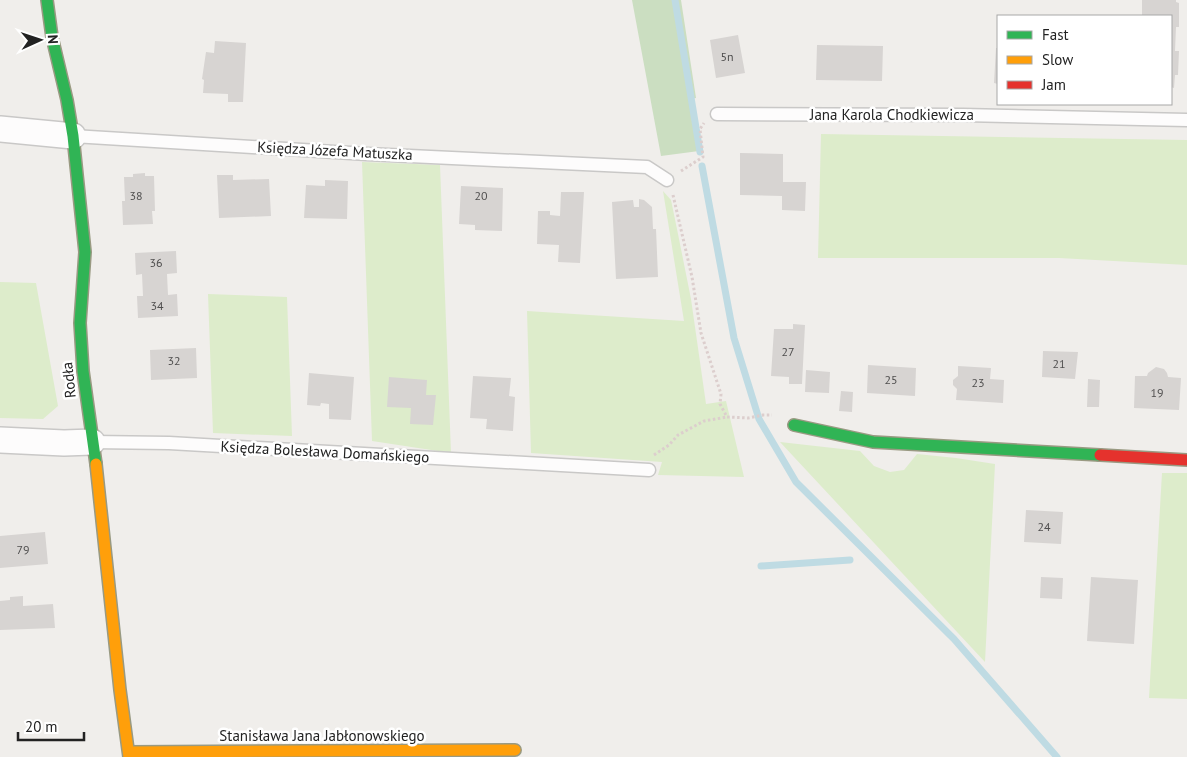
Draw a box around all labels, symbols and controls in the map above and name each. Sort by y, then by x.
north arrow [15,15,65,65]
legend [997,15,1172,105]
text: Fast [1042,25,1069,44]
text: N [44,34,62,44]
house number: 5n [720,49,734,64]
text: Slow [1042,50,1073,69]
text: Jam [1041,75,1066,94]
street label: Jana Karola Chodkiewicza [809,105,974,124]
street label: Księdza Józefa Matuszka [257,137,413,164]
house number: 38 [129,188,143,203]
house number: 20 [474,188,488,203]
house number: 36 [149,255,163,270]
house number: 34 [150,298,164,313]
house number: 27 [781,344,795,359]
house number: 32 [167,353,181,368]
house number: 21 [1052,356,1066,371]
street label: Rodła [57,361,80,399]
house number: 25 [884,372,898,387]
house number: 23 [971,375,985,390]
house number: 19 [1150,385,1164,400]
street label: Księdza Bolesława Domańskiego [220,437,430,466]
house number: 24 [1037,519,1051,534]
house number: 79 [16,542,30,557]
scale bar [18,710,84,742]
text: 20 m [25,717,58,736]
street label: Stanisława Jana Jabłonowskiego [219,726,425,745]

